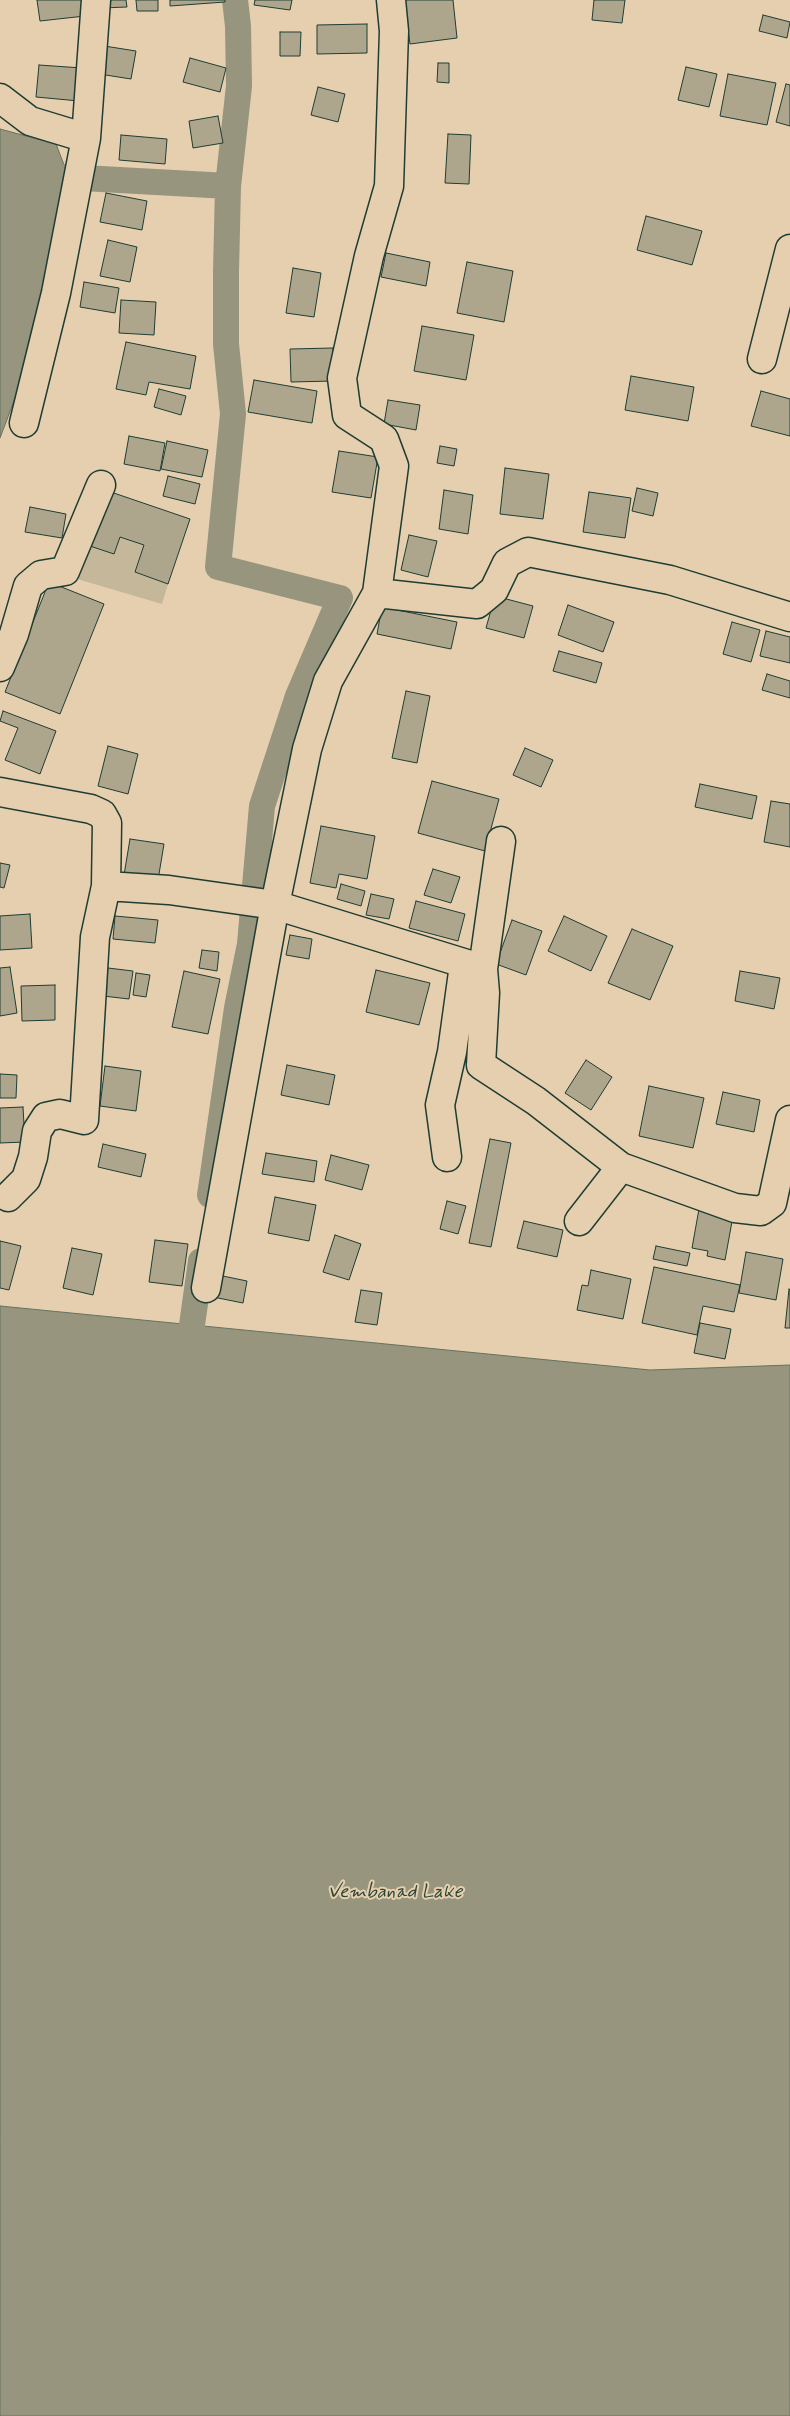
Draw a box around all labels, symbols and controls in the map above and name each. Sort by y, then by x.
water label: Vembanad Lake [328,1882,462,1904]

